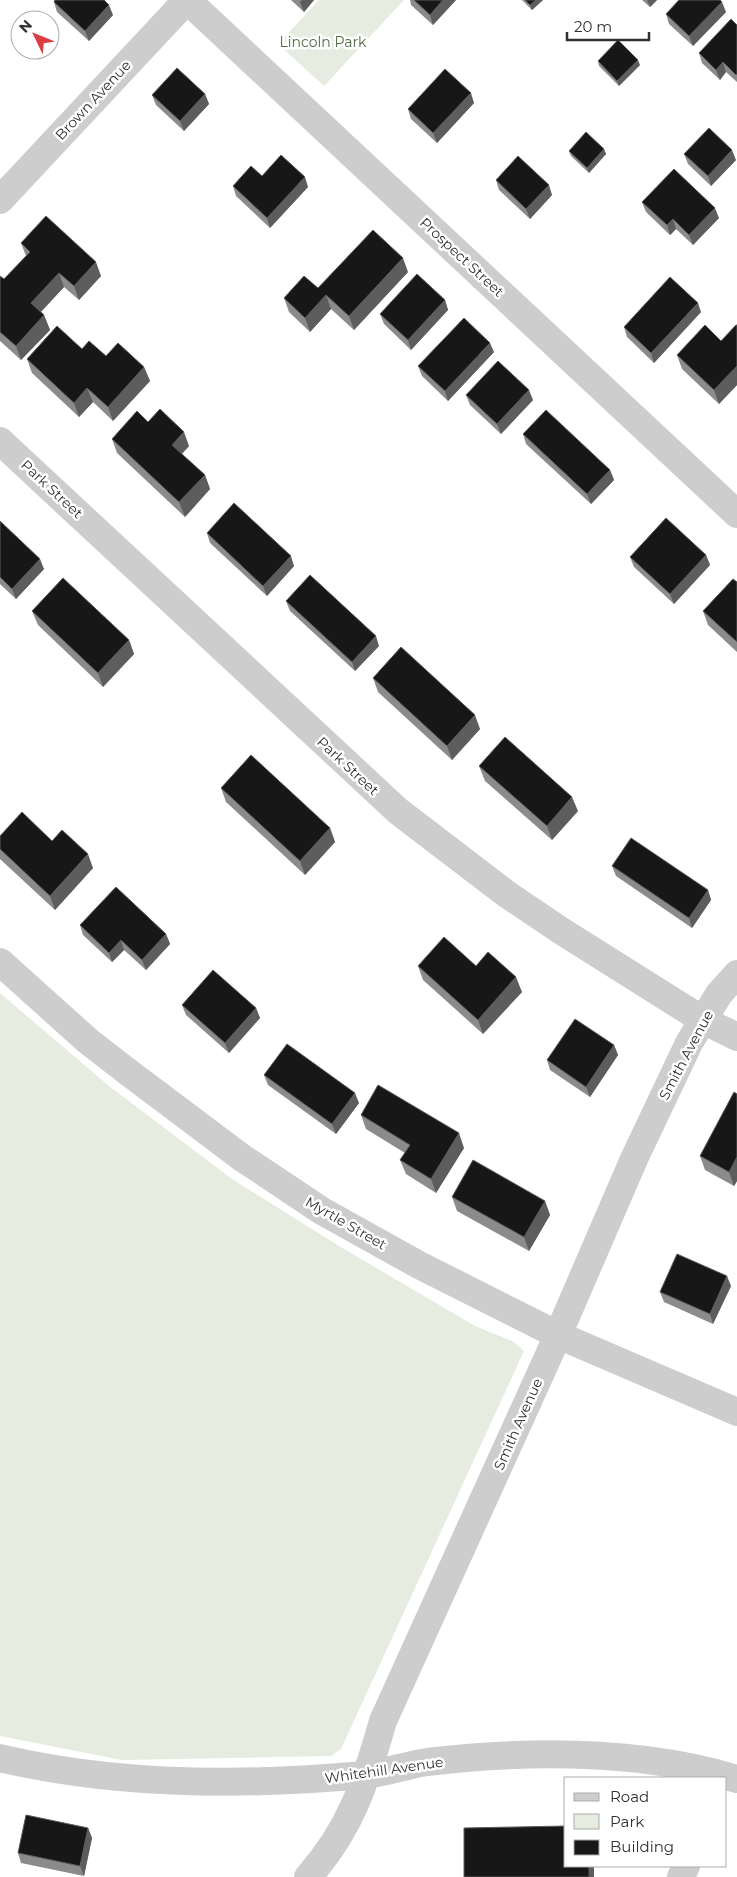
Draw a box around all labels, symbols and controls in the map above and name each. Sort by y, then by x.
north arrow [10,10,60,60]
scale bar [567,10,650,42]
text: N [15,16,36,36]
text: 20 m [574,17,612,36]
park label: Lincoln Park [280,33,367,51]
street label: Brown Avenue [51,56,135,144]
street label: Prospect Street [416,213,508,301]
street label: Park Street [17,456,87,522]
street label: Park Street [313,733,383,799]
street label: Smith Avenue [655,1007,717,1103]
street label: Myrtle Street [302,1193,390,1254]
street label: Smith Avenue [490,1375,546,1473]
street label: Whitehill Avenue [324,1753,444,1787]
legend [564,1777,727,1867]
text: Road [610,1787,649,1806]
text: Park [610,1812,644,1831]
text: Building [610,1837,674,1856]

